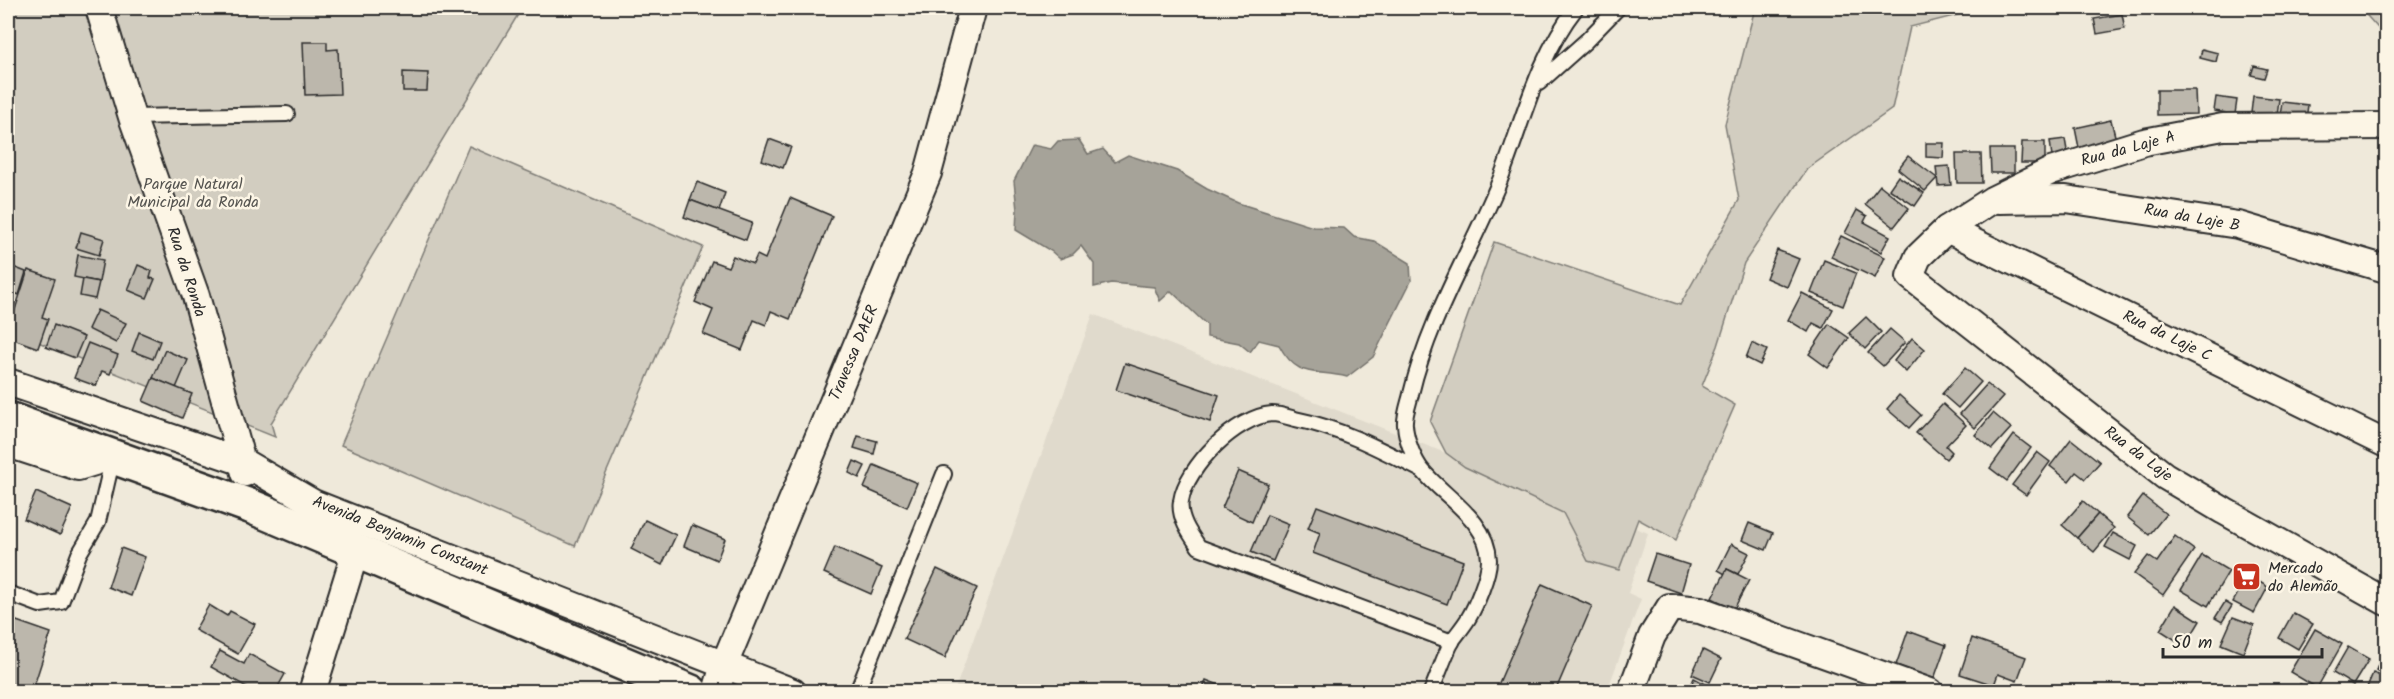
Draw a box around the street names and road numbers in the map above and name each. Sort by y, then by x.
street label: Rua da Laje A [2078,124,2178,174]
street label: Rua da Laje B [2142,197,2242,239]
street label: Rua da Ronda [160,224,212,320]
street label: Travessa DAER [823,301,885,405]
street label: Rua da Laje C [2118,304,2216,368]
street label: Rua da Laje [2098,420,2178,488]
street label: Avenida Benjamin Constant [308,489,492,583]

